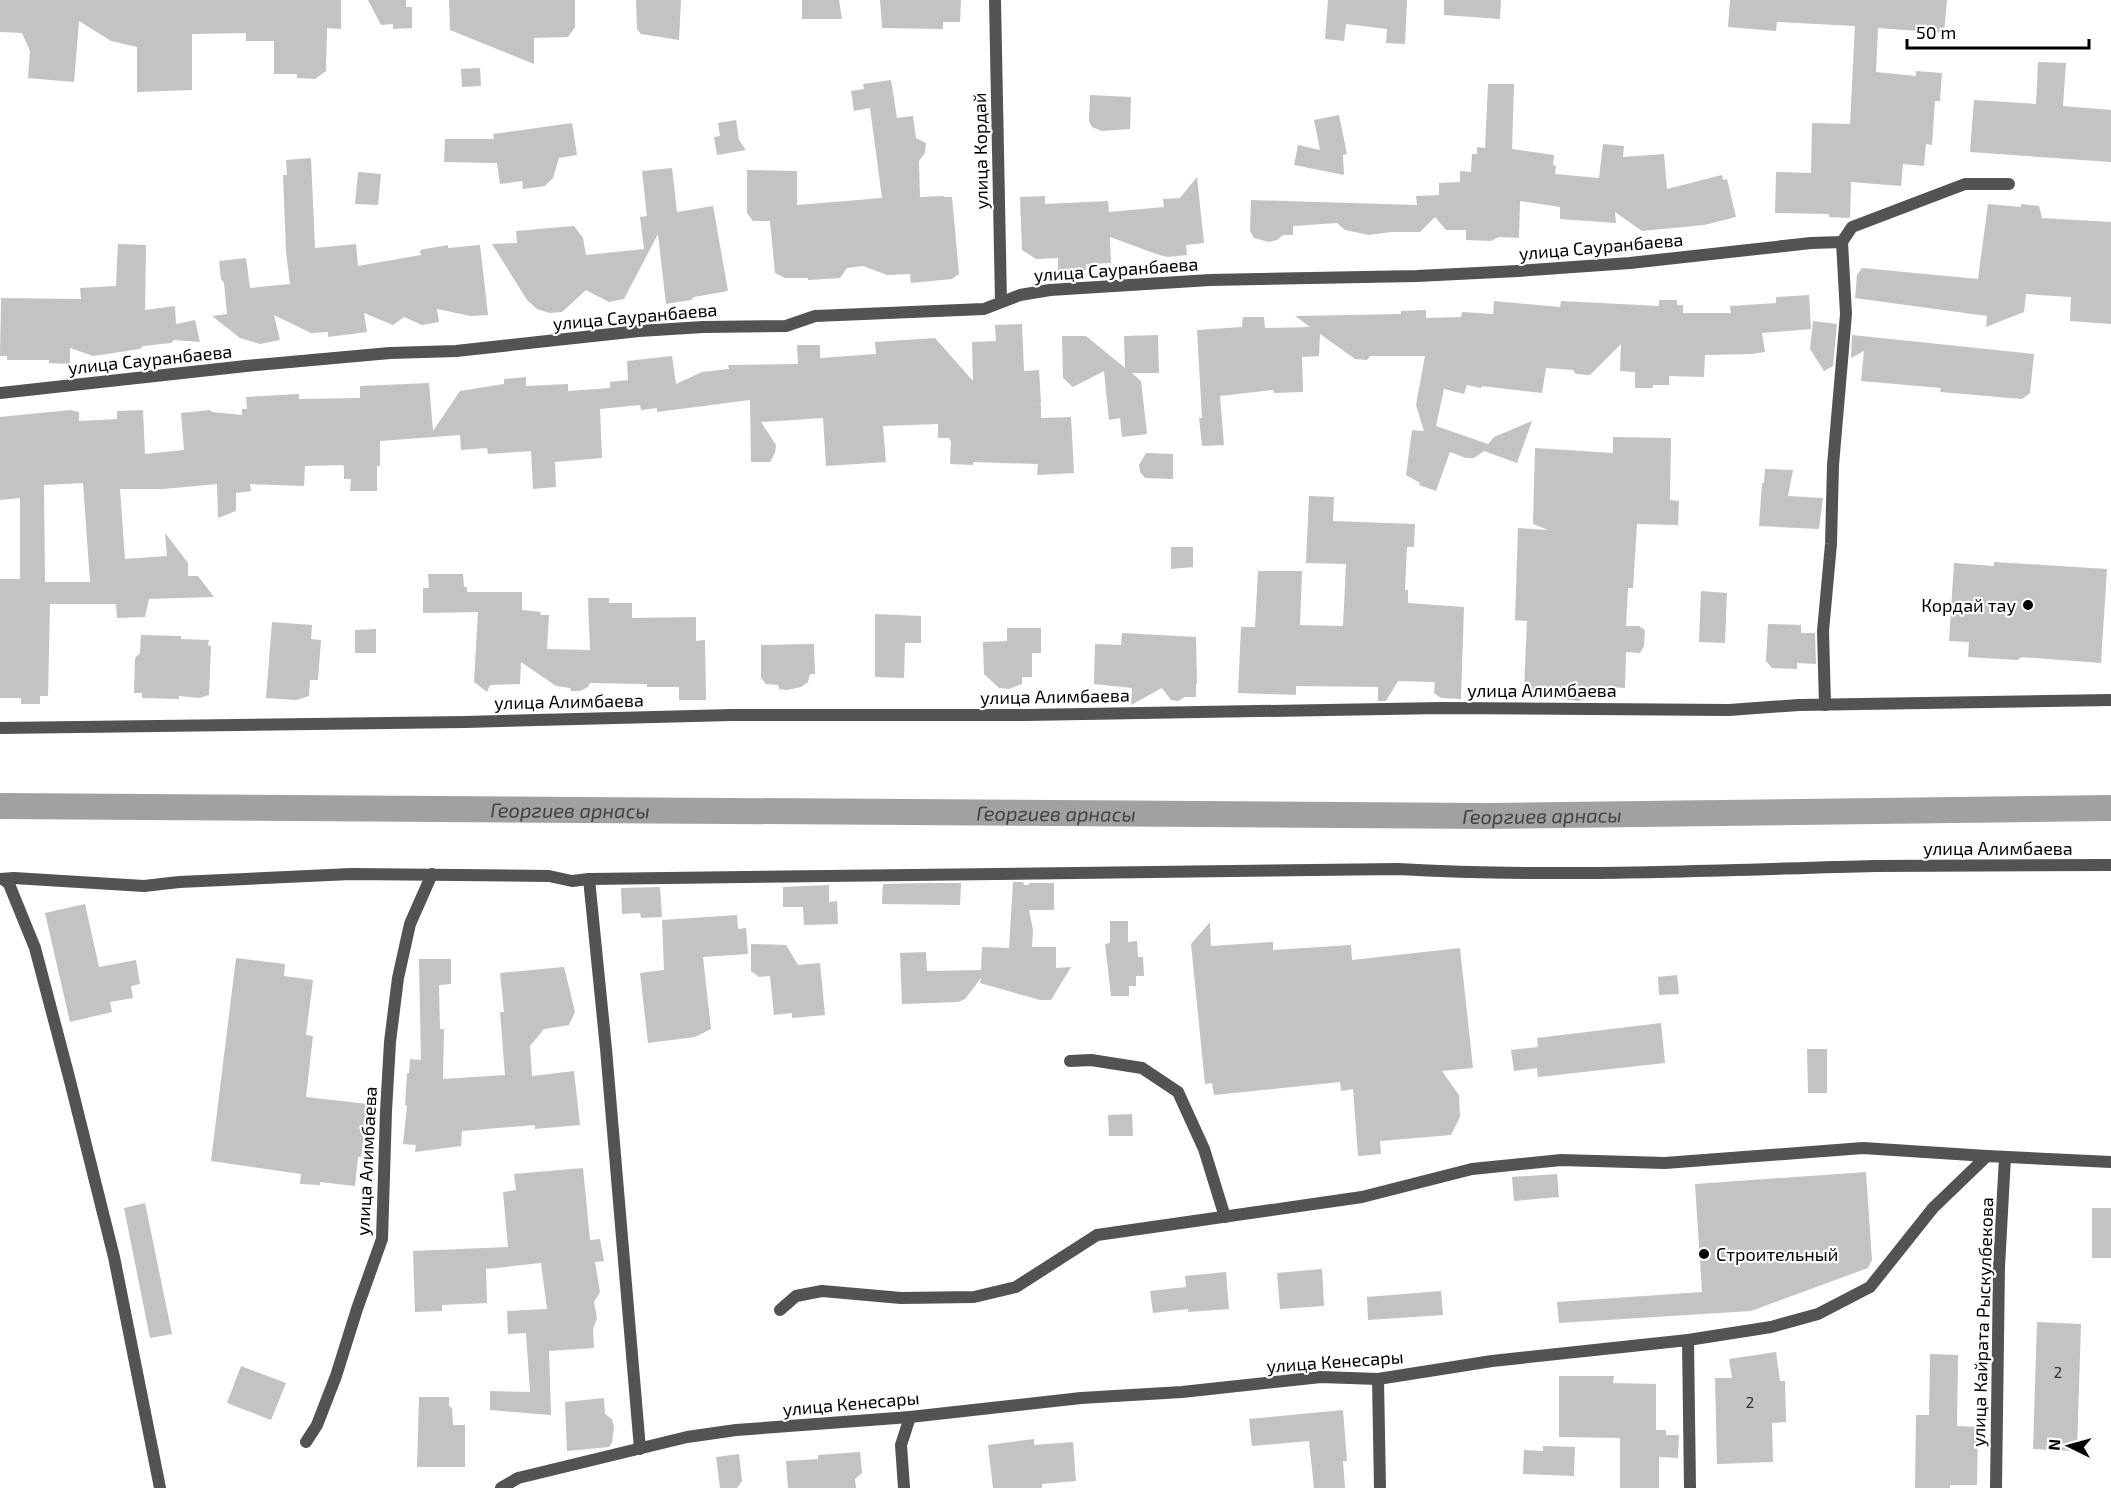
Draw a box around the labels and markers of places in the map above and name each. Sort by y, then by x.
place label: Кордай тау [1921,594,2016,616]
marker: Кордай тау [2021,598,2035,612]
place label: Строительный [1716,1243,1838,1265]
marker: Строительный [1697,1247,1711,1261]

